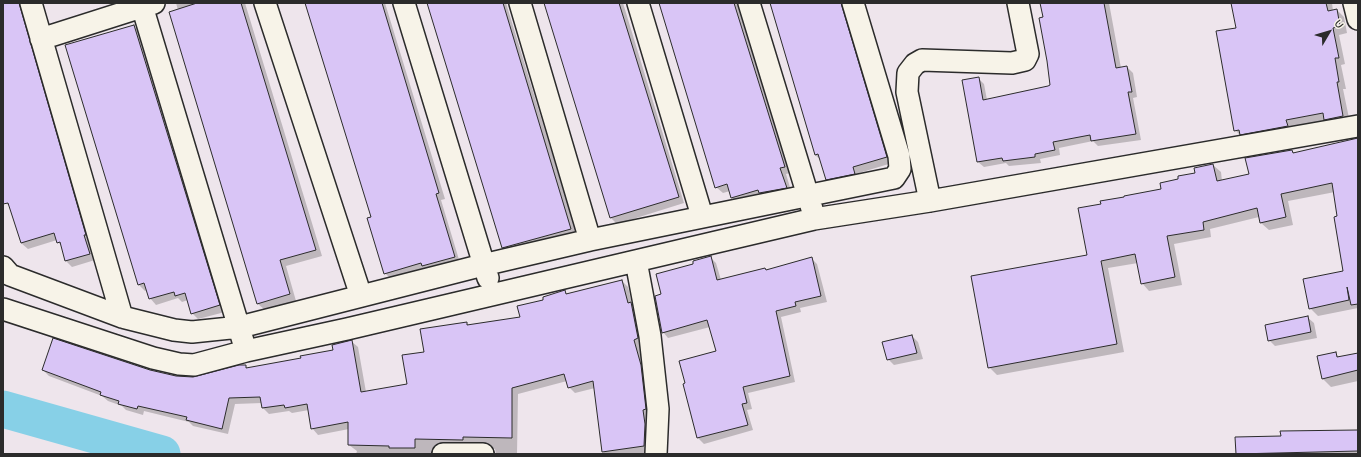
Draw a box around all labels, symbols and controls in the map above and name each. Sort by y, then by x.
north arrow [1309,12,1349,52]
text: U [1331,17,1346,31]

